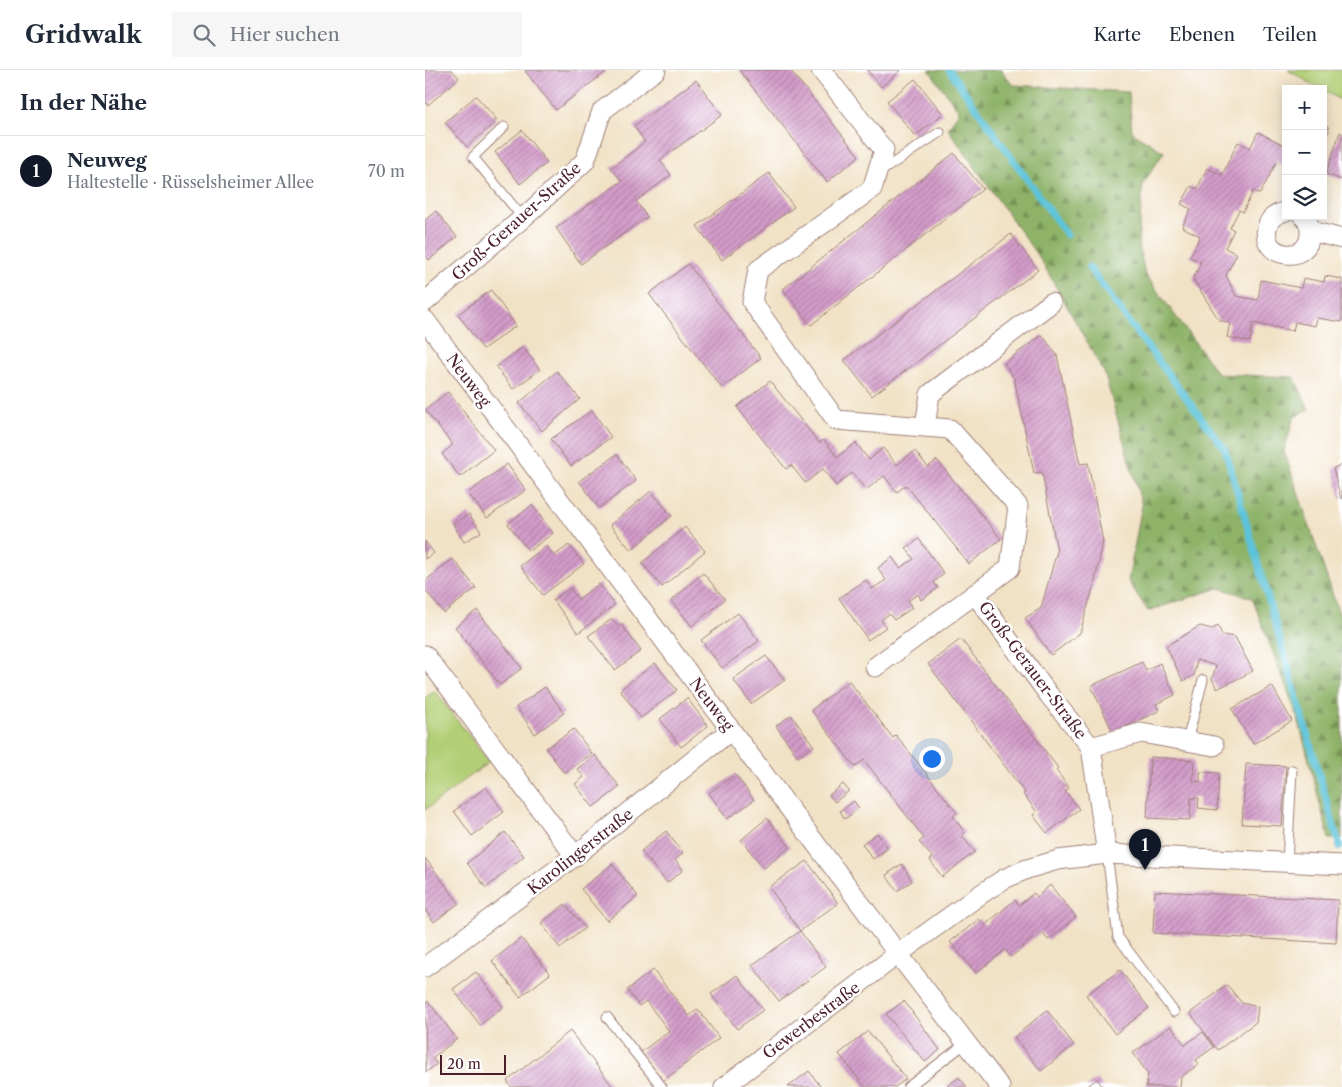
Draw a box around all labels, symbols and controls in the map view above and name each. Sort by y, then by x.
search box [172,12,522,57]
text: Gridwalk [25,20,142,49]
icon: search [190,21,218,49]
text: Hier suchen [230,23,340,46]
text: Karte [1093,24,1141,46]
text: Ebenen [1169,24,1235,46]
text: Teilen [1263,24,1317,46]
map controls [1282,85,1327,220]
button: + [1282,85,1327,130]
text: In der Nähe [20,90,147,115]
button: − [1282,130,1327,175]
text: Neuweg [67,149,147,172]
street label: Groß-Gerauer-Straße [447,158,585,284]
text: 1 [32,161,40,181]
text: 70 m [368,161,405,181]
text: Haltestelle · Rüsselsheimer Allee [67,172,314,192]
button: layers [1282,175,1327,220]
street label: Neuweg [442,349,496,411]
street label: Groß-Gerauer-Straße [975,597,1091,743]
street label: Neuweg [685,673,739,735]
your location [919,746,945,772]
street label: Karolingerstraße [523,803,637,898]
pin: 1 [1129,829,1161,870]
street label: Gewerbestraße [758,977,864,1063]
scale bar [440,1052,506,1075]
text: 20 m [447,1055,481,1073]

